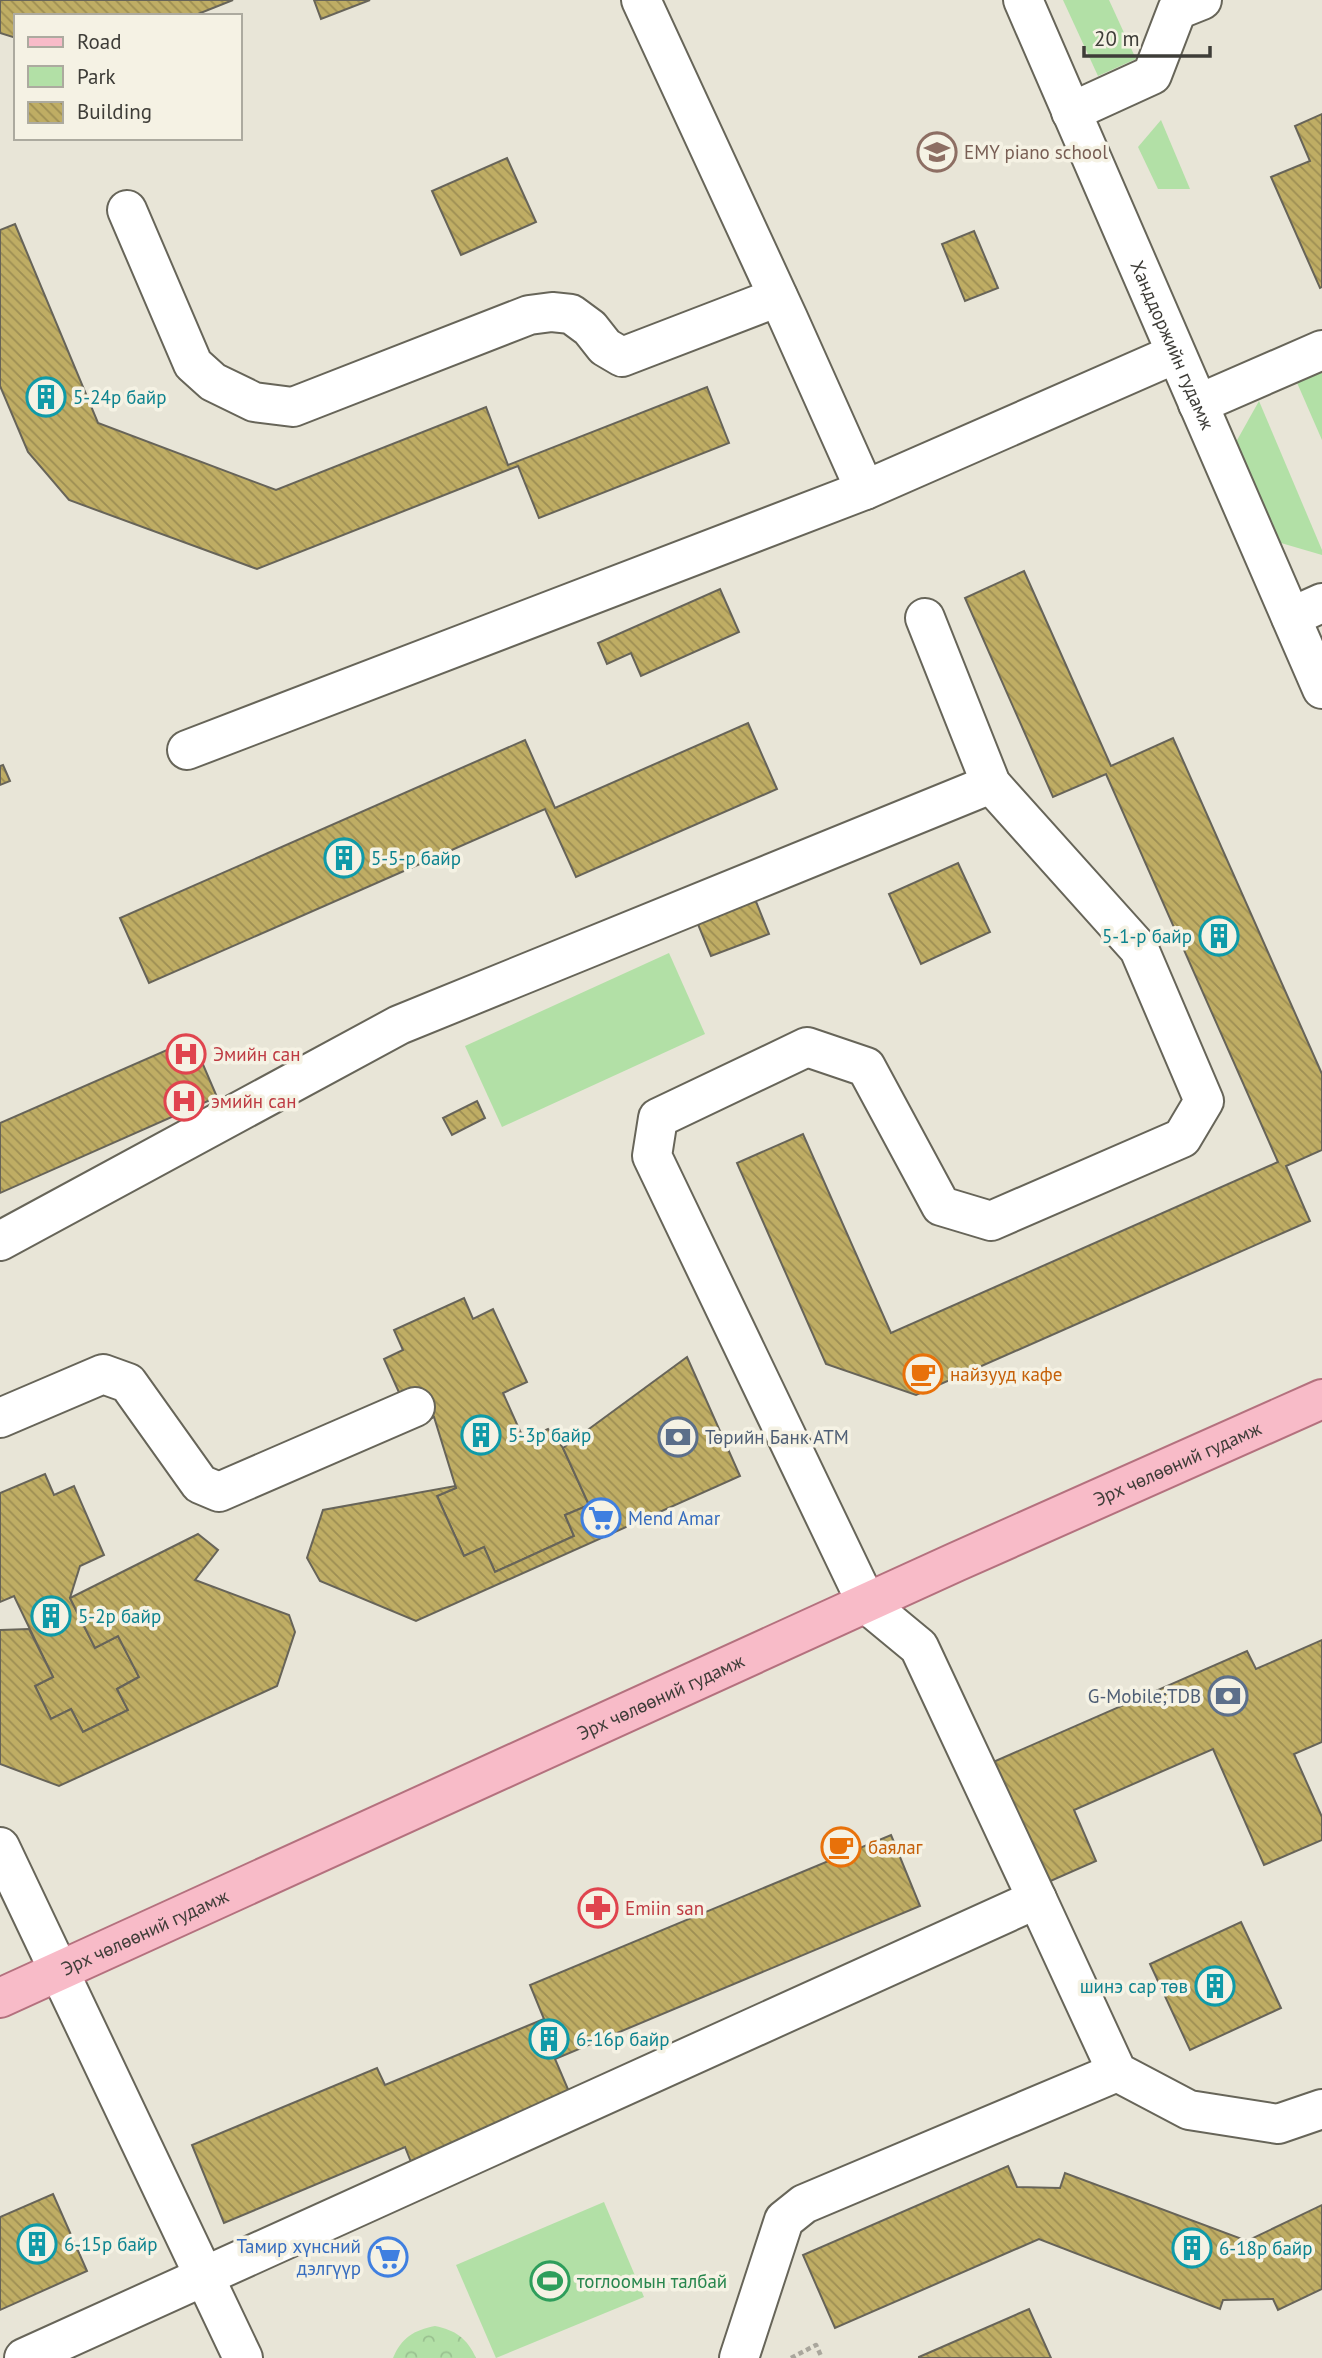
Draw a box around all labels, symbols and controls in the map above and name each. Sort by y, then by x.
legend [14,14,242,140]
scale bar [1084,14,1210,58]
text: 20 m [1094,25,1140,52]
text: Road [77,28,121,55]
text: Park [77,63,116,90]
text: Building [77,98,152,125]
school or university icon: EMY piano school [916,131,958,173]
place label: EMY piano school [964,140,1108,164]
street label: Ханддоржийн гудамж [1126,257,1220,433]
building icon: 5-24р байр [25,376,67,418]
place label: 5-24р байр [73,385,167,409]
building icon: 5-5-р байр [323,837,365,879]
place label: 5-5-р байр [371,846,461,870]
building icon: 5-1-р байр [1198,915,1240,957]
place label: 5-1-р байр [1102,924,1192,948]
hospital icon: Эмийн сан [165,1033,207,1075]
place label: Эмийн сан [213,1042,301,1066]
hospital icon: эмийн сан [163,1080,205,1122]
place label: эмийн сан [211,1089,296,1113]
cafe icon: найзууд кафе [902,1353,944,1395]
place label: найзууд кафе [950,1362,1062,1386]
building icon: 5-3р байр [460,1414,502,1456]
bank icon: Төрийн Банк АТМ [657,1416,699,1458]
street label: Эрх чөлөөний гудамж [1090,1416,1265,1511]
place label: 5-3р байр [508,1423,591,1447]
place label: Төрийн Банк АТМ [705,1425,849,1449]
supermarket icon: Mend Amar [580,1497,622,1539]
place label: Mend Amar [628,1506,721,1530]
building icon: 5-2р байр [30,1595,72,1637]
place label: 5-2р байр [78,1604,161,1628]
street label: Эрх чөлөөний гудамж [573,1648,748,1745]
bank icon: G-Mobile;TDB [1207,1675,1249,1717]
place label: G-Mobile;TDB [1088,1684,1201,1708]
cafe icon: баялаг [820,1826,862,1868]
place label: баялаг [868,1835,924,1859]
street label: Эрх чөлөөний гудамж [57,1883,232,1980]
pharmacy icon: Emiin san [577,1887,619,1929]
place label: Emiin san [625,1896,704,1920]
building icon: шинэ сар төв [1194,1965,1236,2007]
place label: шинэ сар төв [1080,1974,1188,1998]
building icon: 6-16р байр [528,2018,570,2060]
place label: 6-16р байр [576,2027,670,2051]
building icon: 6-15р байр [16,2223,58,2265]
building icon: 6-18р байр [1171,2227,1213,2269]
place label: 6-15р байр [64,2232,158,2256]
place label: Тамир хүнсний дэлгүүр [237,2234,361,2280]
supermarket icon: Тамир хүнсний дэлгүүр [367,2236,409,2278]
place label: 6-18р байр [1219,2236,1313,2260]
sports icon: тоглоомын талбай [529,2260,571,2302]
place label: тоглоомын талбай [577,2269,727,2293]

